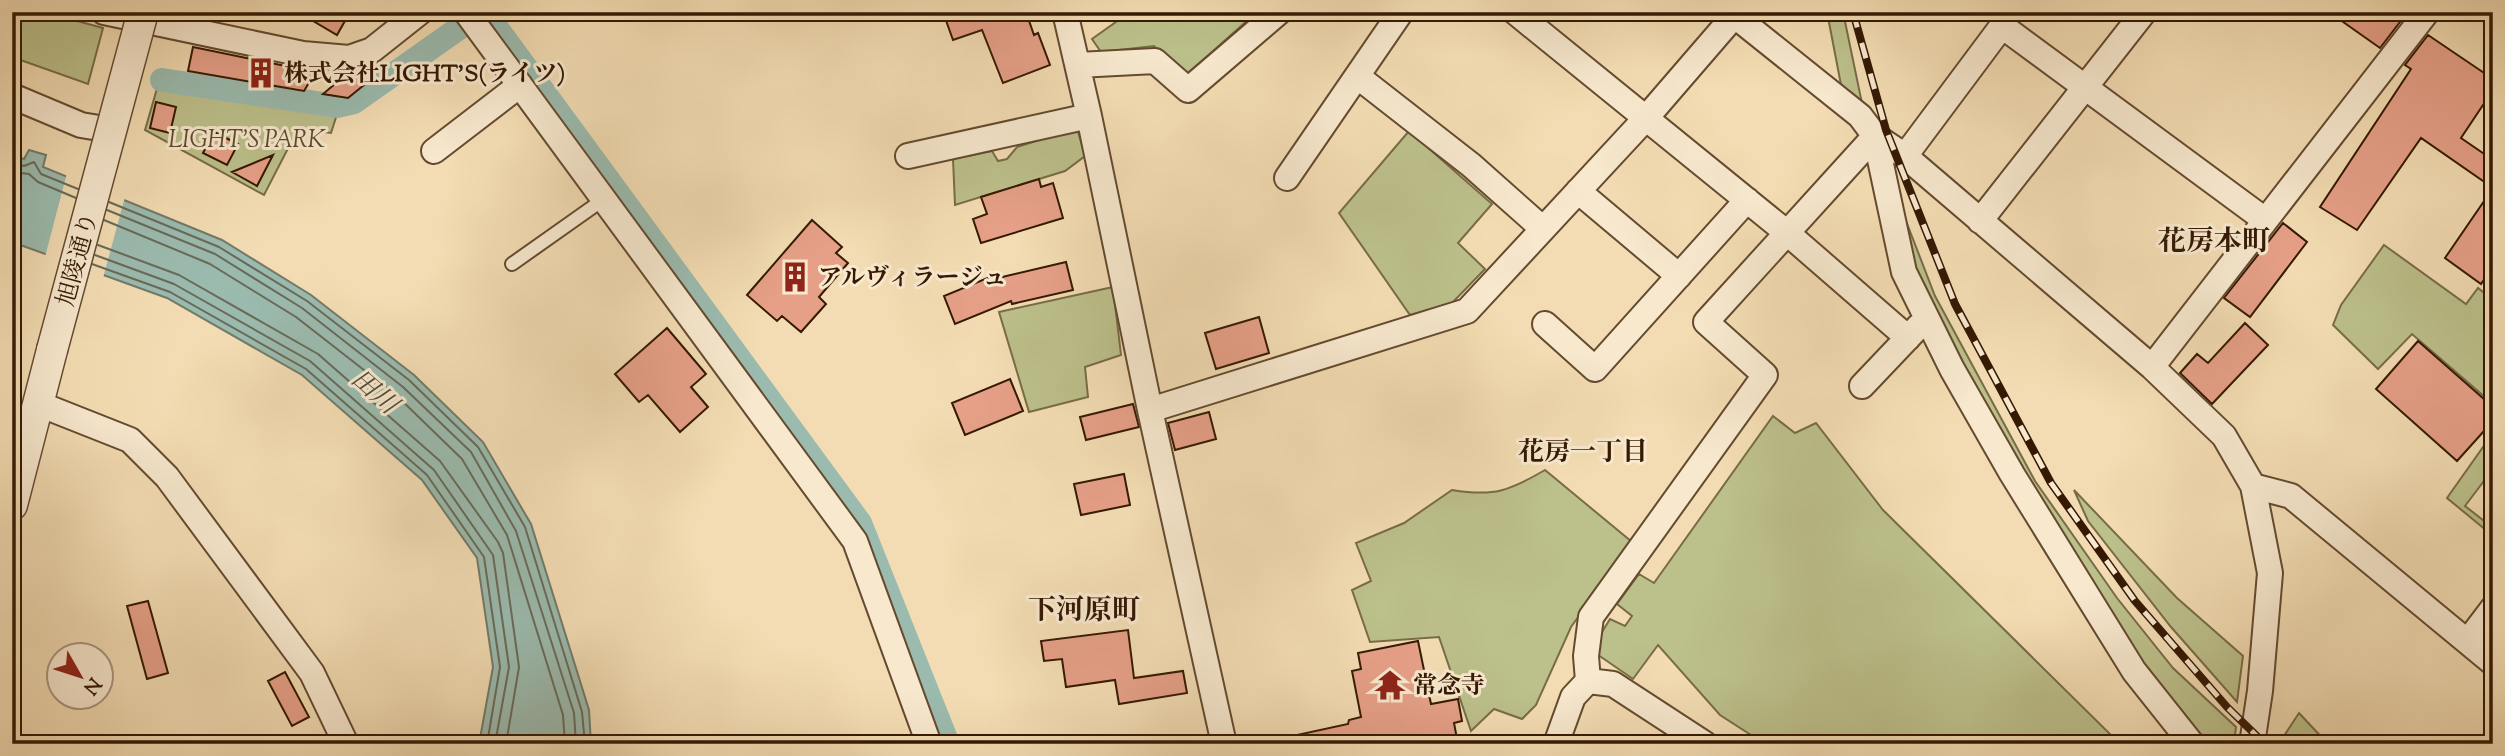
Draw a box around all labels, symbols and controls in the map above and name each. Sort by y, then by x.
building icon: 株式会社LIGHT'S(ライツ) [244,56,278,90]
place label: 株式会社LIGHT'S(ライツ) [284,58,565,92]
park label: LIGHT'S PARK [168,124,326,158]
street label: 旭陵通り [50,209,108,310]
district label: 花房本町 [2158,223,2270,263]
building icon: アルヴィラージュ [778,260,812,294]
place label: アルヴィラージュ [818,262,1007,296]
water label: 田川 [342,362,407,426]
district label: 花房一丁目 [1518,435,1648,472]
district label: 下河原町 [1028,592,1140,632]
north arrow [46,640,116,710]
temple icon: 常念寺 [1373,668,1407,702]
place label: 常念寺 [1413,670,1485,704]
text: N [76,671,107,700]

